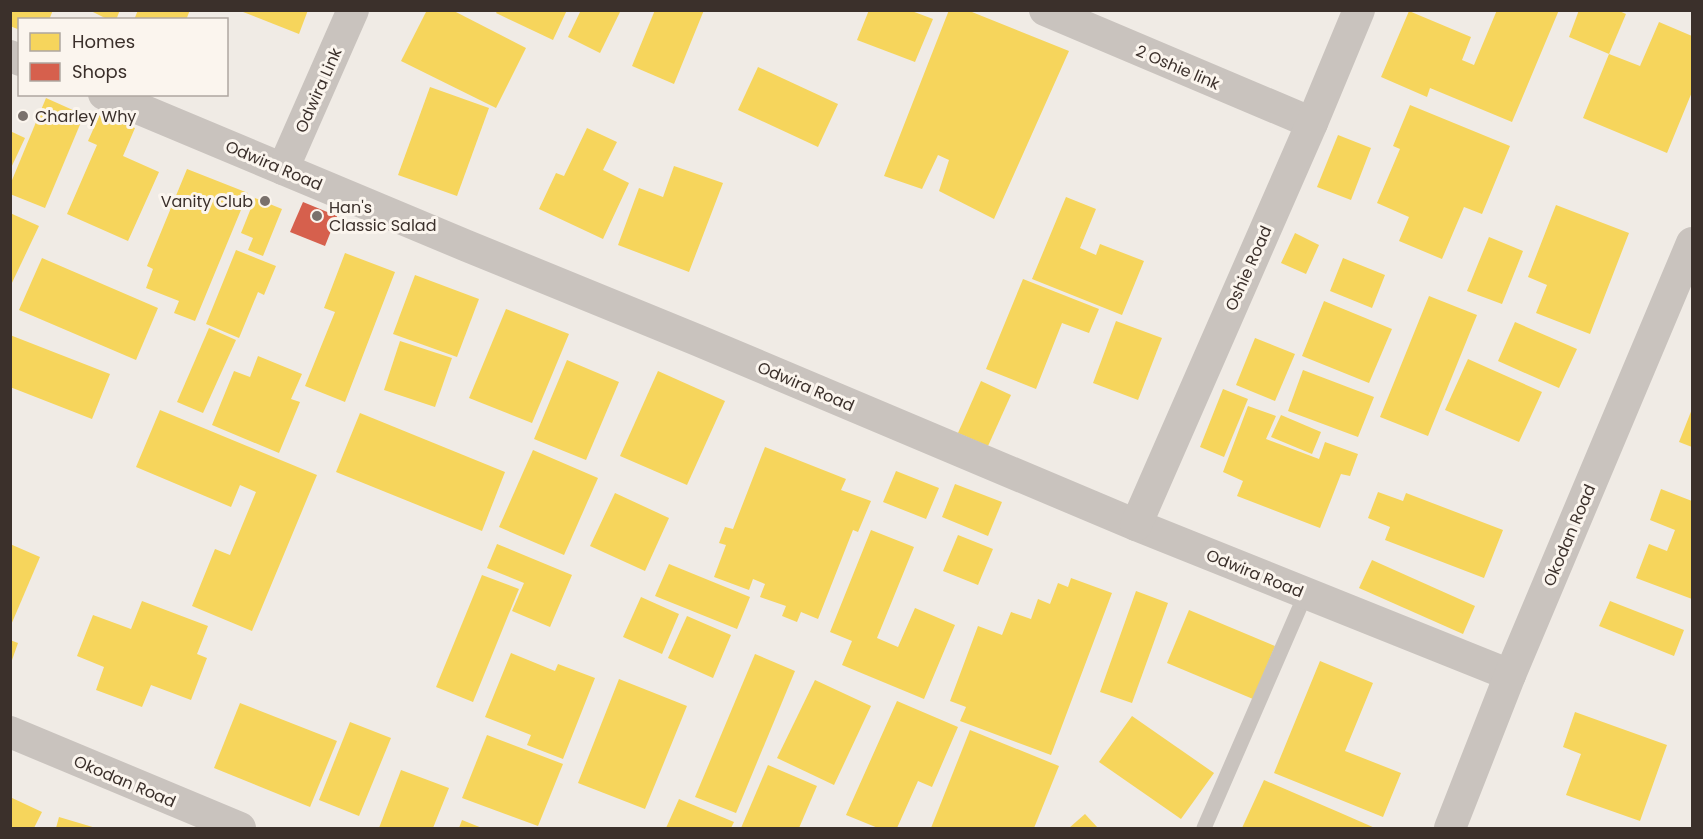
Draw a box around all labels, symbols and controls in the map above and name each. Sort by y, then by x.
legend [18,18,228,96]
text: Homes [72,29,135,54]
street label: 2 Oshie link [1132,39,1224,96]
street label: Odwira Link [289,43,348,136]
text: Shops [72,59,127,84]
place label: Charley Why [35,105,136,128]
marker: Charley Why [16,109,30,123]
street label: Odwira Road [222,135,326,196]
place label: Vanity Club [161,190,253,213]
marker: Vanity Club [258,194,272,208]
place label: Han's Classic Salad [329,196,437,237]
marker: Han's Classic Salad [310,209,324,223]
street label: Oshie Road [1219,222,1277,314]
street label: Odwira Road [754,356,858,417]
street label: Okodan Road [1538,481,1601,590]
street label: Odwira Road [1203,543,1307,603]
street label: Okodan Road [70,750,179,813]

